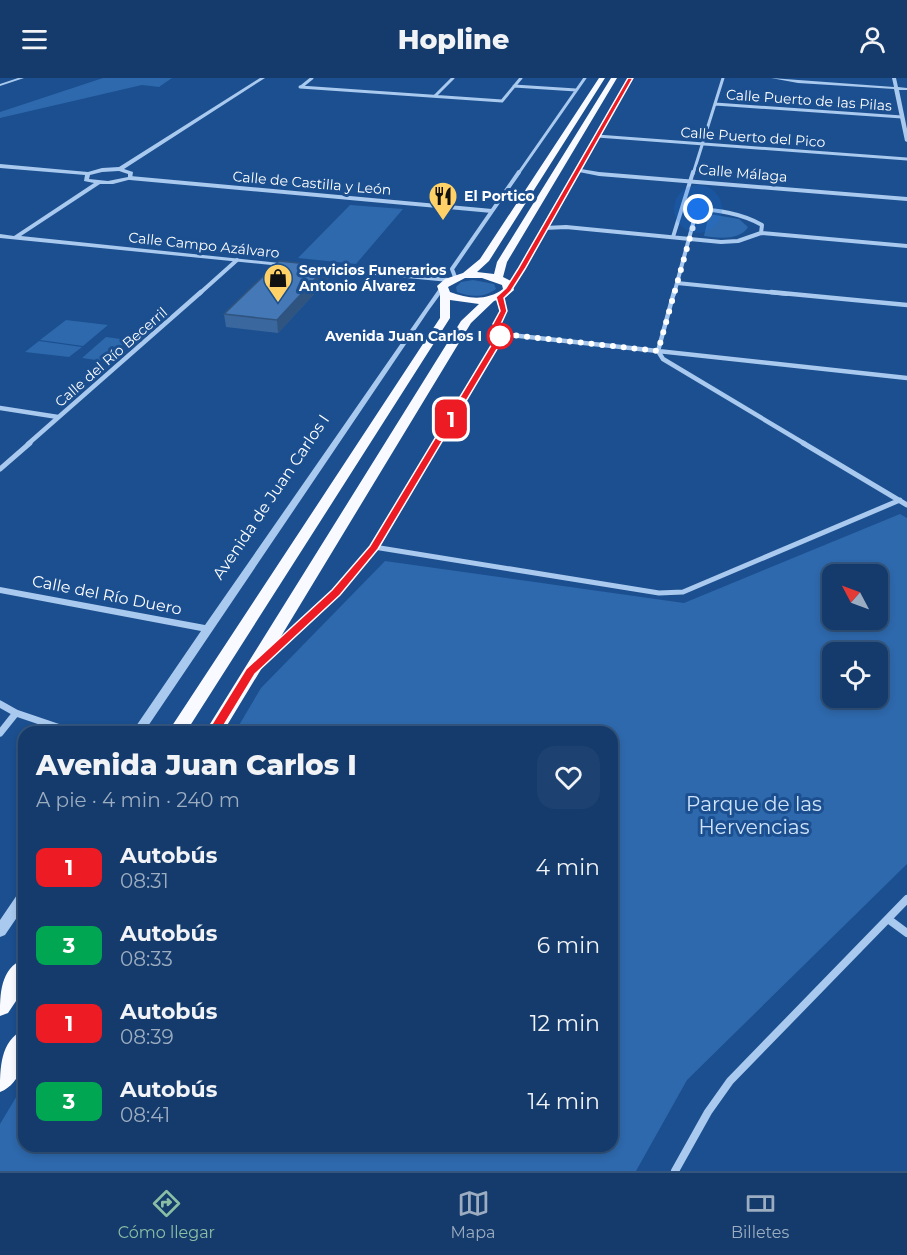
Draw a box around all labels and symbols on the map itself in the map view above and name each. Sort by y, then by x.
street label: Calle Puerto de las Pilas [725,85,893,115]
street label: Calle Puerto del Pico [680,123,826,151]
street label: Calle Málaga [698,160,788,186]
street label: Calle de Castilla y León [232,167,392,199]
restaurant icon: El Portico [427,180,459,222]
place label: El Portico [464,187,535,205]
your location [683,194,713,224]
street label: Calle Campo Azálvaro [128,228,281,262]
place label: Servicios Funerarios Antonio Álvarez [298,261,447,295]
shop icon: Servicios Funerarios Antonio Álvarez [262,262,294,304]
street label: Calle del Río Becerril [51,303,171,411]
marker: Avenida Juan Carlos I [487,323,513,349]
place label: Avenida Juan Carlos I [324,327,482,345]
line badge: 1 [432,400,470,438]
street label: Avenida de Juan Carlos I [209,411,333,583]
north arrow [822,564,888,630]
street label: Calle del Río Duero [31,571,183,619]
park label: Parque de las Hervencias [686,792,822,839]

